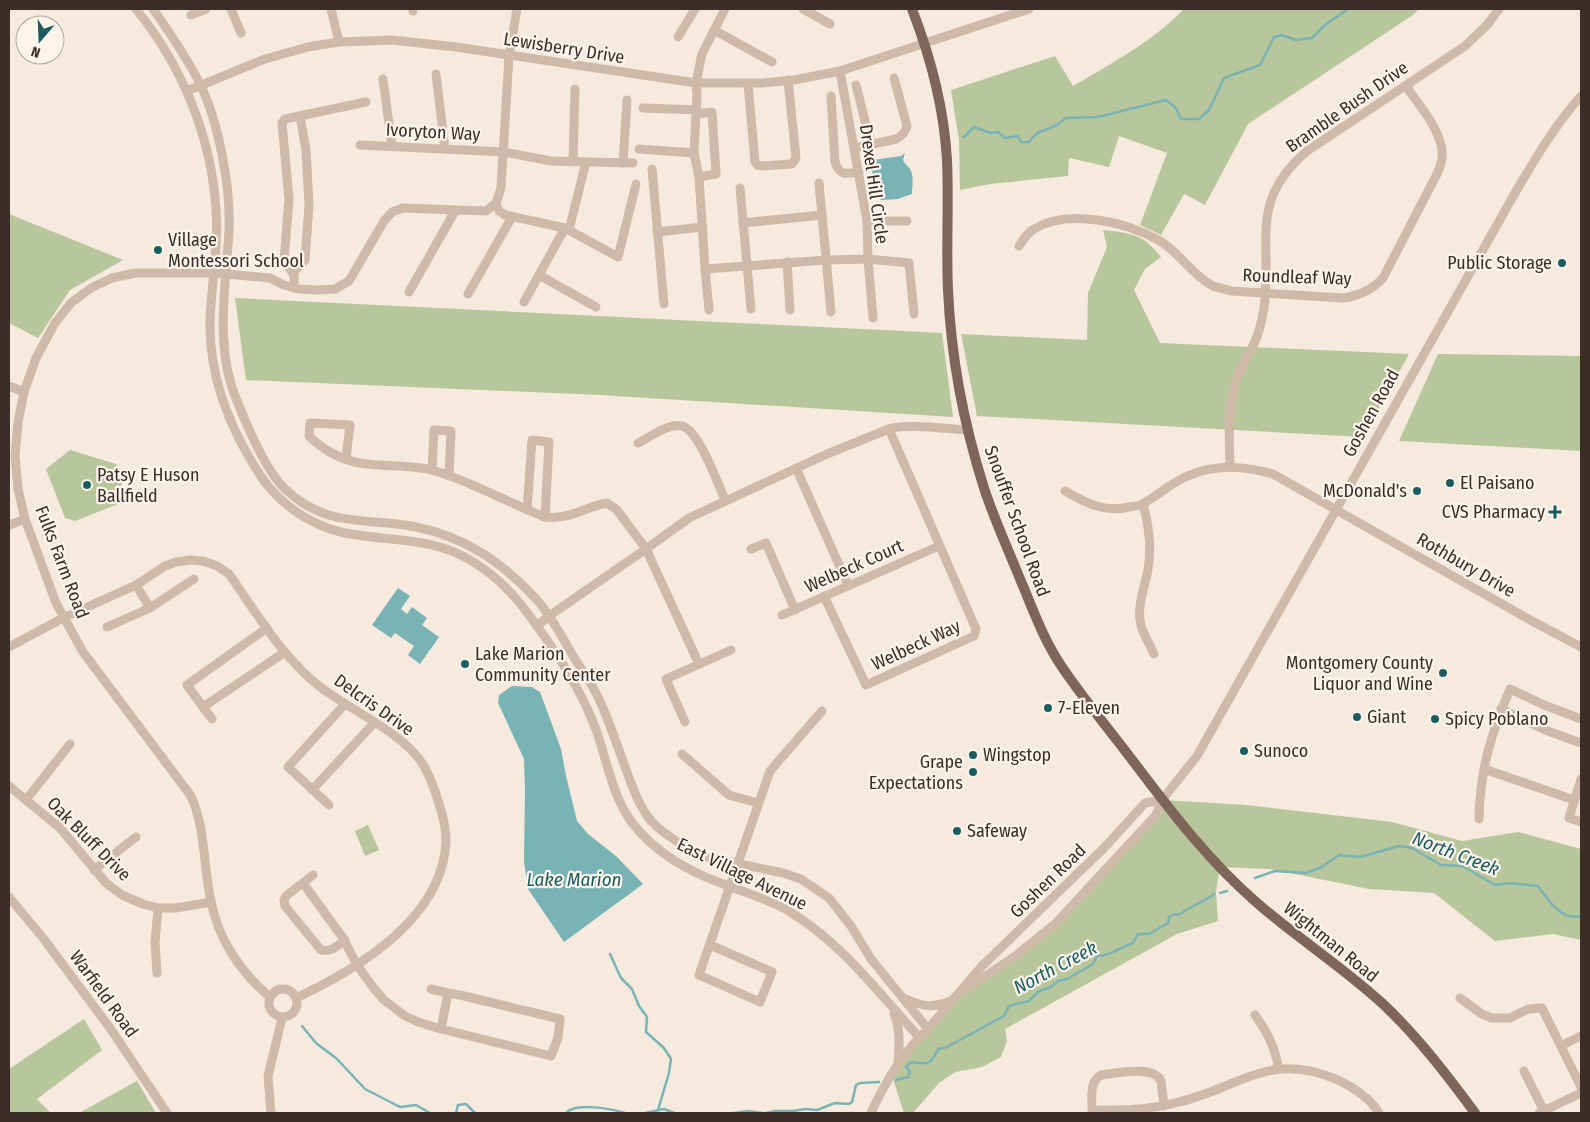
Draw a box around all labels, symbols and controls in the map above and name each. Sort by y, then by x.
north arrow [15,15,65,65]
street label: Lewisberry Drive [502,28,626,68]
text: N [29,42,43,61]
street label: Bramble Bush Drive [1282,57,1413,157]
street label: Ivoryton Way [385,119,481,145]
street label: Drexel Hill Circle [855,123,893,245]
place label: Village Montessori School [168,229,304,272]
marker: Village Montessori School [152,244,164,256]
place label: Public Storage [1447,252,1552,274]
marker: Public Storage [1556,257,1568,269]
street label: Roundleaf Way [1242,264,1352,290]
street label: Goshen Road [1338,365,1404,461]
street label: Snouffer School Road [979,443,1055,599]
place label: Patsy E Huson Ballfield [97,464,200,507]
place label: El Paisano [1460,472,1534,494]
marker: El Paisano [1444,477,1456,489]
marker: Patsy E Huson Ballfield [81,479,93,491]
place label: McDonald's [1323,480,1407,502]
marker: McDonald's [1411,485,1423,497]
place label: CVS Pharmacy [1442,501,1545,523]
street label: Fulks Farm Road [30,503,94,621]
marker: CVS Pharmacy [1549,506,1561,518]
street label: Rothbury Drive [1413,528,1519,602]
street label: Welbeck Court [801,534,907,598]
street label: Welbeck Way [868,615,964,675]
place label: Lake Marion Community Center [475,643,611,686]
place label: Montgomery County Liquor and Wine [1286,652,1433,695]
marker: Lake Marion Community Center [459,658,471,670]
marker: Montgomery County Liquor and Wine [1437,667,1449,679]
street label: Delcris Drive [330,669,418,741]
place label: 7-Eleven [1058,697,1120,719]
marker: 7-Eleven [1042,702,1054,714]
place label: Giant [1367,706,1406,728]
place label: Spicy Poblano [1445,708,1548,730]
marker: Giant [1351,711,1363,723]
marker: Spicy Poblano [1429,713,1441,725]
place label: Sunoco [1254,740,1308,762]
place label: Wingstop [983,744,1051,766]
marker: Sunoco [1238,745,1250,757]
marker: Wingstop [967,749,979,761]
place label: Grape Expectations [869,751,963,794]
marker: Grape Expectations [967,766,979,778]
street label: Oak Bluff Drive [42,792,136,886]
place label: Safeway [967,820,1027,842]
marker: Safeway [951,825,963,837]
water label: North Creek [1409,826,1503,881]
street label: East Village Avenue [673,833,811,915]
street label: Goshen Road [1006,839,1090,923]
water label: Lake Marion [526,868,622,891]
street label: Wightman Road [1279,897,1383,987]
water label: North Creek [1010,936,1101,999]
street label: Warfield Road [65,946,143,1042]

